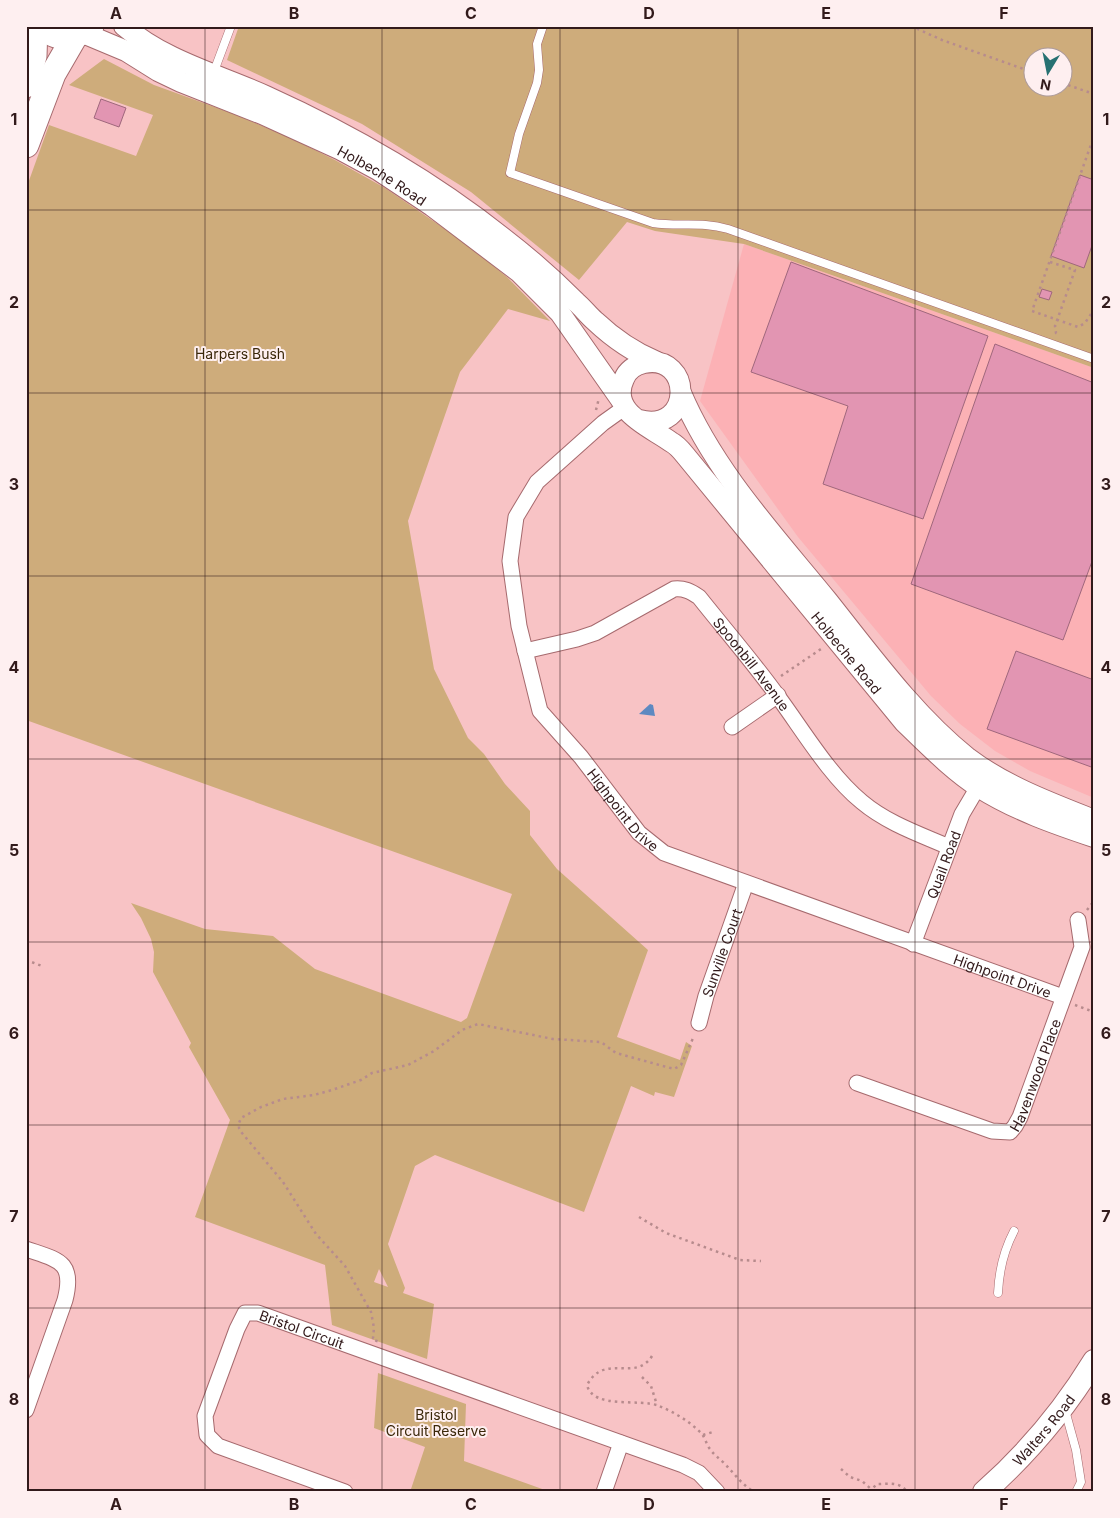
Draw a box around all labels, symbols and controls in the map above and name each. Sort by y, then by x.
text: A [110,3,122,23]
text: B [289,3,299,23]
text: C [465,3,477,23]
text: D [643,3,655,23]
text: E [821,3,831,23]
text: F [999,3,1009,23]
north arrow [1022,48,1072,98]
text: N [1039,76,1052,95]
text: 1 [11,109,17,129]
text: 1 [1103,109,1109,129]
street label: Holbeche Road [335,141,430,209]
text: 2 [9,292,19,312]
text: 2 [1101,292,1111,312]
park label: Harpers Bush [195,345,285,362]
text: 3 [9,474,19,494]
text: 3 [1101,474,1111,494]
street label: Holbeche Road [808,608,886,697]
street label: Spoonbill Avenue [710,614,794,714]
text: 4 [9,657,20,677]
text: 4 [1101,657,1112,677]
street label: Highpoint Drive [584,765,663,854]
street label: Quail Road [922,828,964,901]
text: 5 [9,840,19,860]
text: 5 [1101,840,1111,860]
street label: Sunville Court [698,906,745,999]
street label: Highpoint Drive [951,950,1054,1001]
street label: Havenwood Place [1005,1016,1064,1134]
text: 6 [9,1023,19,1043]
text: 6 [1101,1023,1111,1043]
text: 7 [9,1206,19,1226]
text: 7 [1101,1206,1111,1226]
street label: Bristol Circuit [257,1306,347,1352]
text: 8 [9,1389,19,1409]
text: 8 [1101,1389,1111,1409]
street label: Walters Road [1008,1391,1078,1469]
park label: Bristol Circuit Reserve [386,1406,486,1439]
text: A [110,1494,122,1514]
text: B [289,1494,299,1514]
text: C [465,1494,477,1514]
text: D [643,1494,655,1514]
text: E [821,1494,831,1514]
text: F [999,1494,1009,1514]

